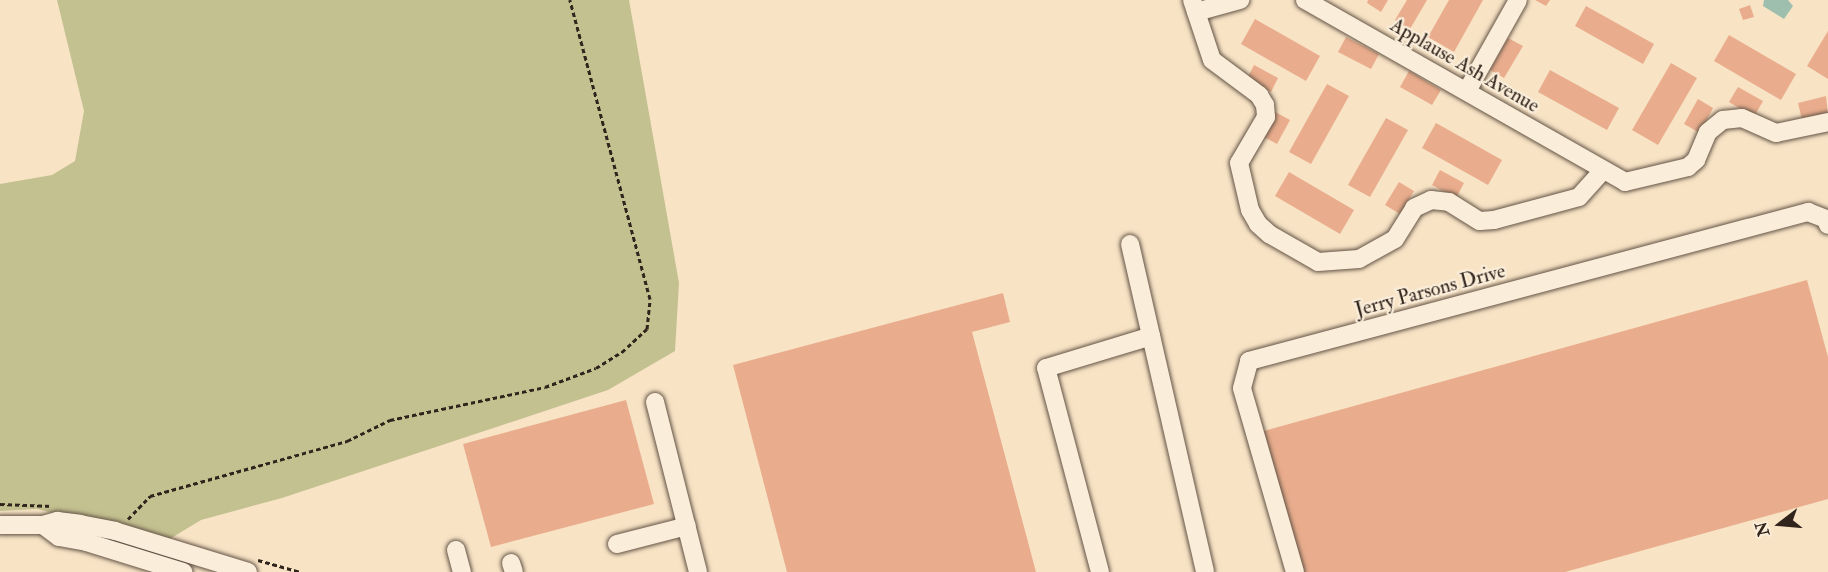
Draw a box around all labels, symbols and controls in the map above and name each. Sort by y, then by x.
street label: Applause Ash Avenue [1386,13,1544,117]
street label: Jerry Parsons Drive [1352,258,1508,322]
north arrow [1750,494,1810,554]
text: N [1751,519,1774,539]

